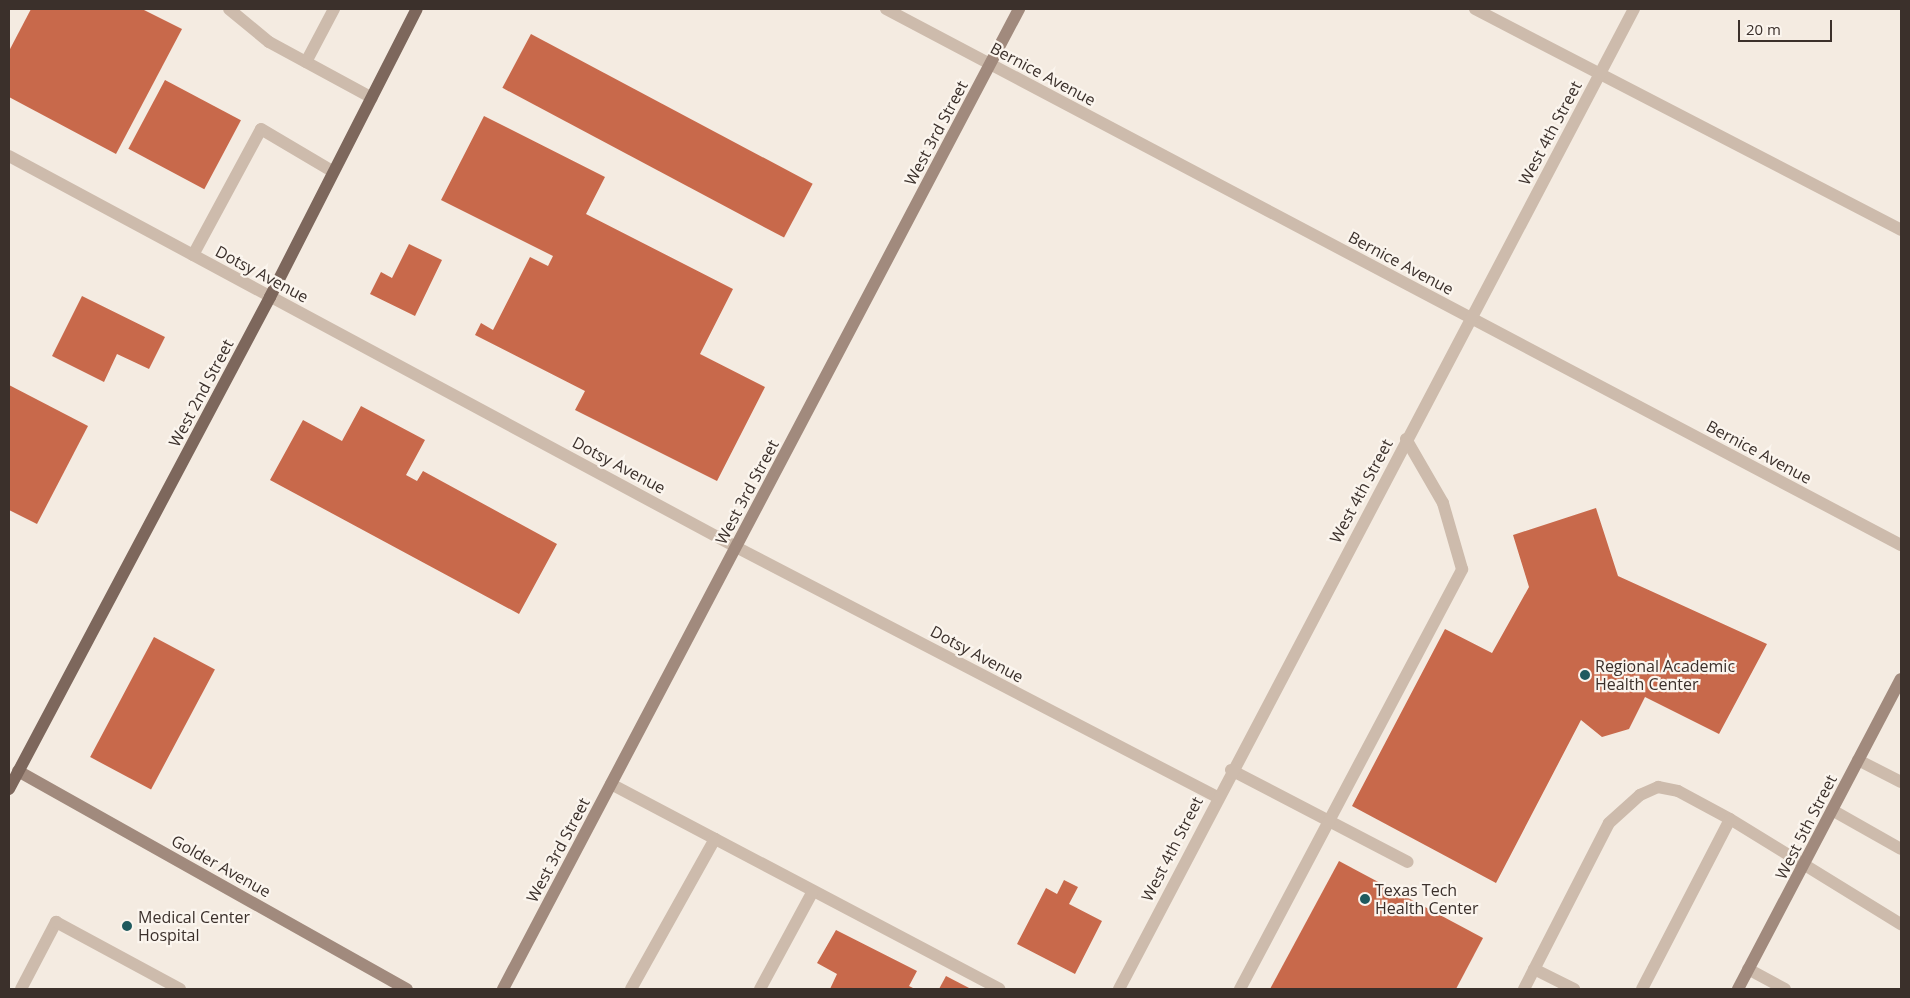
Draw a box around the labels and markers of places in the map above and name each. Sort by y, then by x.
place label: Regional Academic Health Center [1595,656,1735,694]
marker: Regional Academic Health Center [1579,669,1591,681]
place label: Texas Tech Health Center [1375,880,1478,918]
marker: Texas Tech Health Center [1359,893,1371,905]
place label: Medical Center Hospital [138,907,250,945]
marker: Medical Center Hospital [120,919,134,933]

